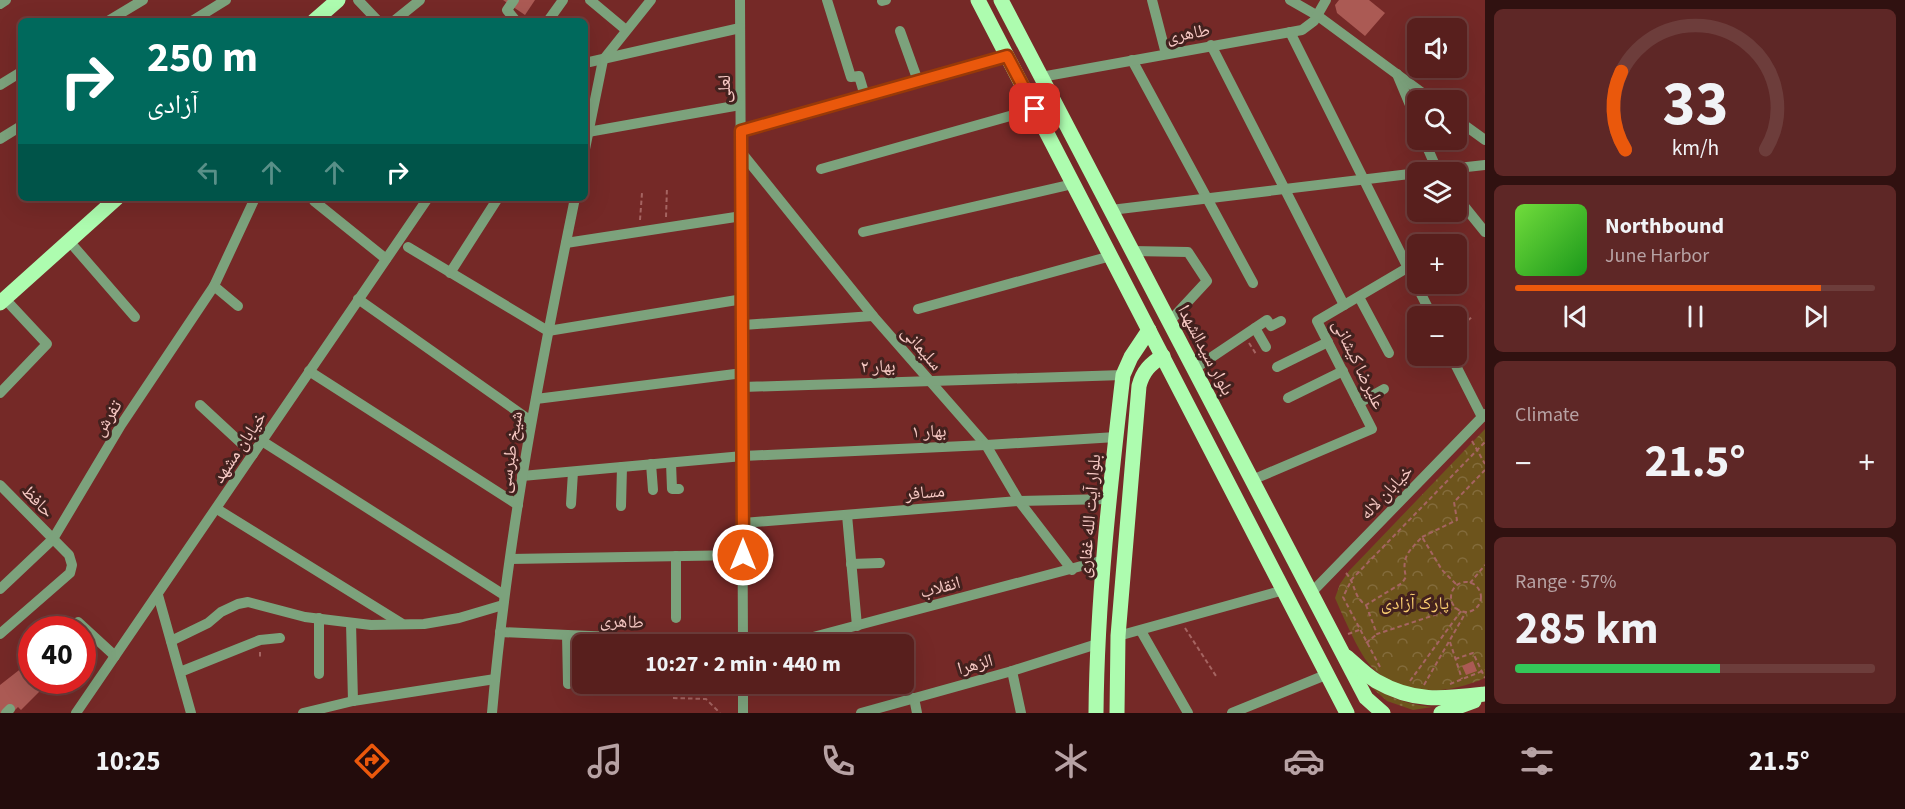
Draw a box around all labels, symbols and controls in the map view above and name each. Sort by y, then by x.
street label: طاهری [1164,17,1212,50]
map controls [1407,18,1467,366]
button: sound [1407,18,1467,78]
text: 250 m [147,28,258,88]
icon: right [48,42,126,120]
text: 33 [1662,60,1728,149]
street label: لعلی [712,75,737,103]
pin [1009,83,1060,134]
text: آزادی [147,85,198,124]
button: search [1407,90,1467,150]
icon: arrive [1018,92,1051,125]
text: km/h [1671,133,1719,164]
icon: left [192,156,225,189]
icon: ahead [255,156,288,189]
icon: ahead [318,156,351,189]
icon: right [381,156,414,189]
button: layers [1407,162,1467,222]
text: Northbound [1605,210,1724,242]
button: + [1407,234,1467,294]
text: June Harbor [1605,242,1709,270]
icon: previous [1559,300,1592,333]
icon: pause [1679,300,1712,333]
icon: next [1799,300,1832,333]
street label: بلوار سیدالشهدا [1171,301,1240,400]
button: − [1407,306,1467,366]
street label: علیرضا کیشانی [1326,315,1391,413]
street label: سلیمانی [895,320,948,376]
street label: بهار ۲ [860,353,896,380]
street label: تفرش [87,395,128,441]
text: Climate [1515,401,1579,429]
street label: خیابان مشهد [206,406,273,488]
street label: شیخ طبرسی [492,409,529,495]
street label: بهار ۱ [911,418,947,445]
text: 21.5° [1644,430,1746,494]
text: − [1515,440,1531,487]
text: + [1859,440,1875,487]
street label: بلوار آیت الله غفاری [1072,453,1107,579]
street label: خیابان لاله [1354,459,1419,525]
street label: مسافر [903,478,946,507]
street label: حافظ [16,479,60,524]
position arrow [711,523,775,587]
text: Range · 57% [1515,568,1616,596]
street label: انقلاب [917,570,963,605]
park label: پارک آزادی [1381,591,1449,616]
text: 285 km [1515,597,1659,661]
street label: طاهری [599,608,645,635]
speed limit sign: 40 [18,616,96,694]
text: 10:27 · 2 min · 440 m [645,648,841,680]
street label: الزهرا [954,648,996,681]
icon: directions [351,740,393,782]
icon: music [584,740,626,782]
icon: phone [817,740,859,782]
icon: climate [1050,740,1092,782]
icon: car [1283,740,1325,782]
icon: filters [1516,740,1558,782]
text: 10:25 [95,742,161,781]
text: 21.5° [1749,742,1810,781]

